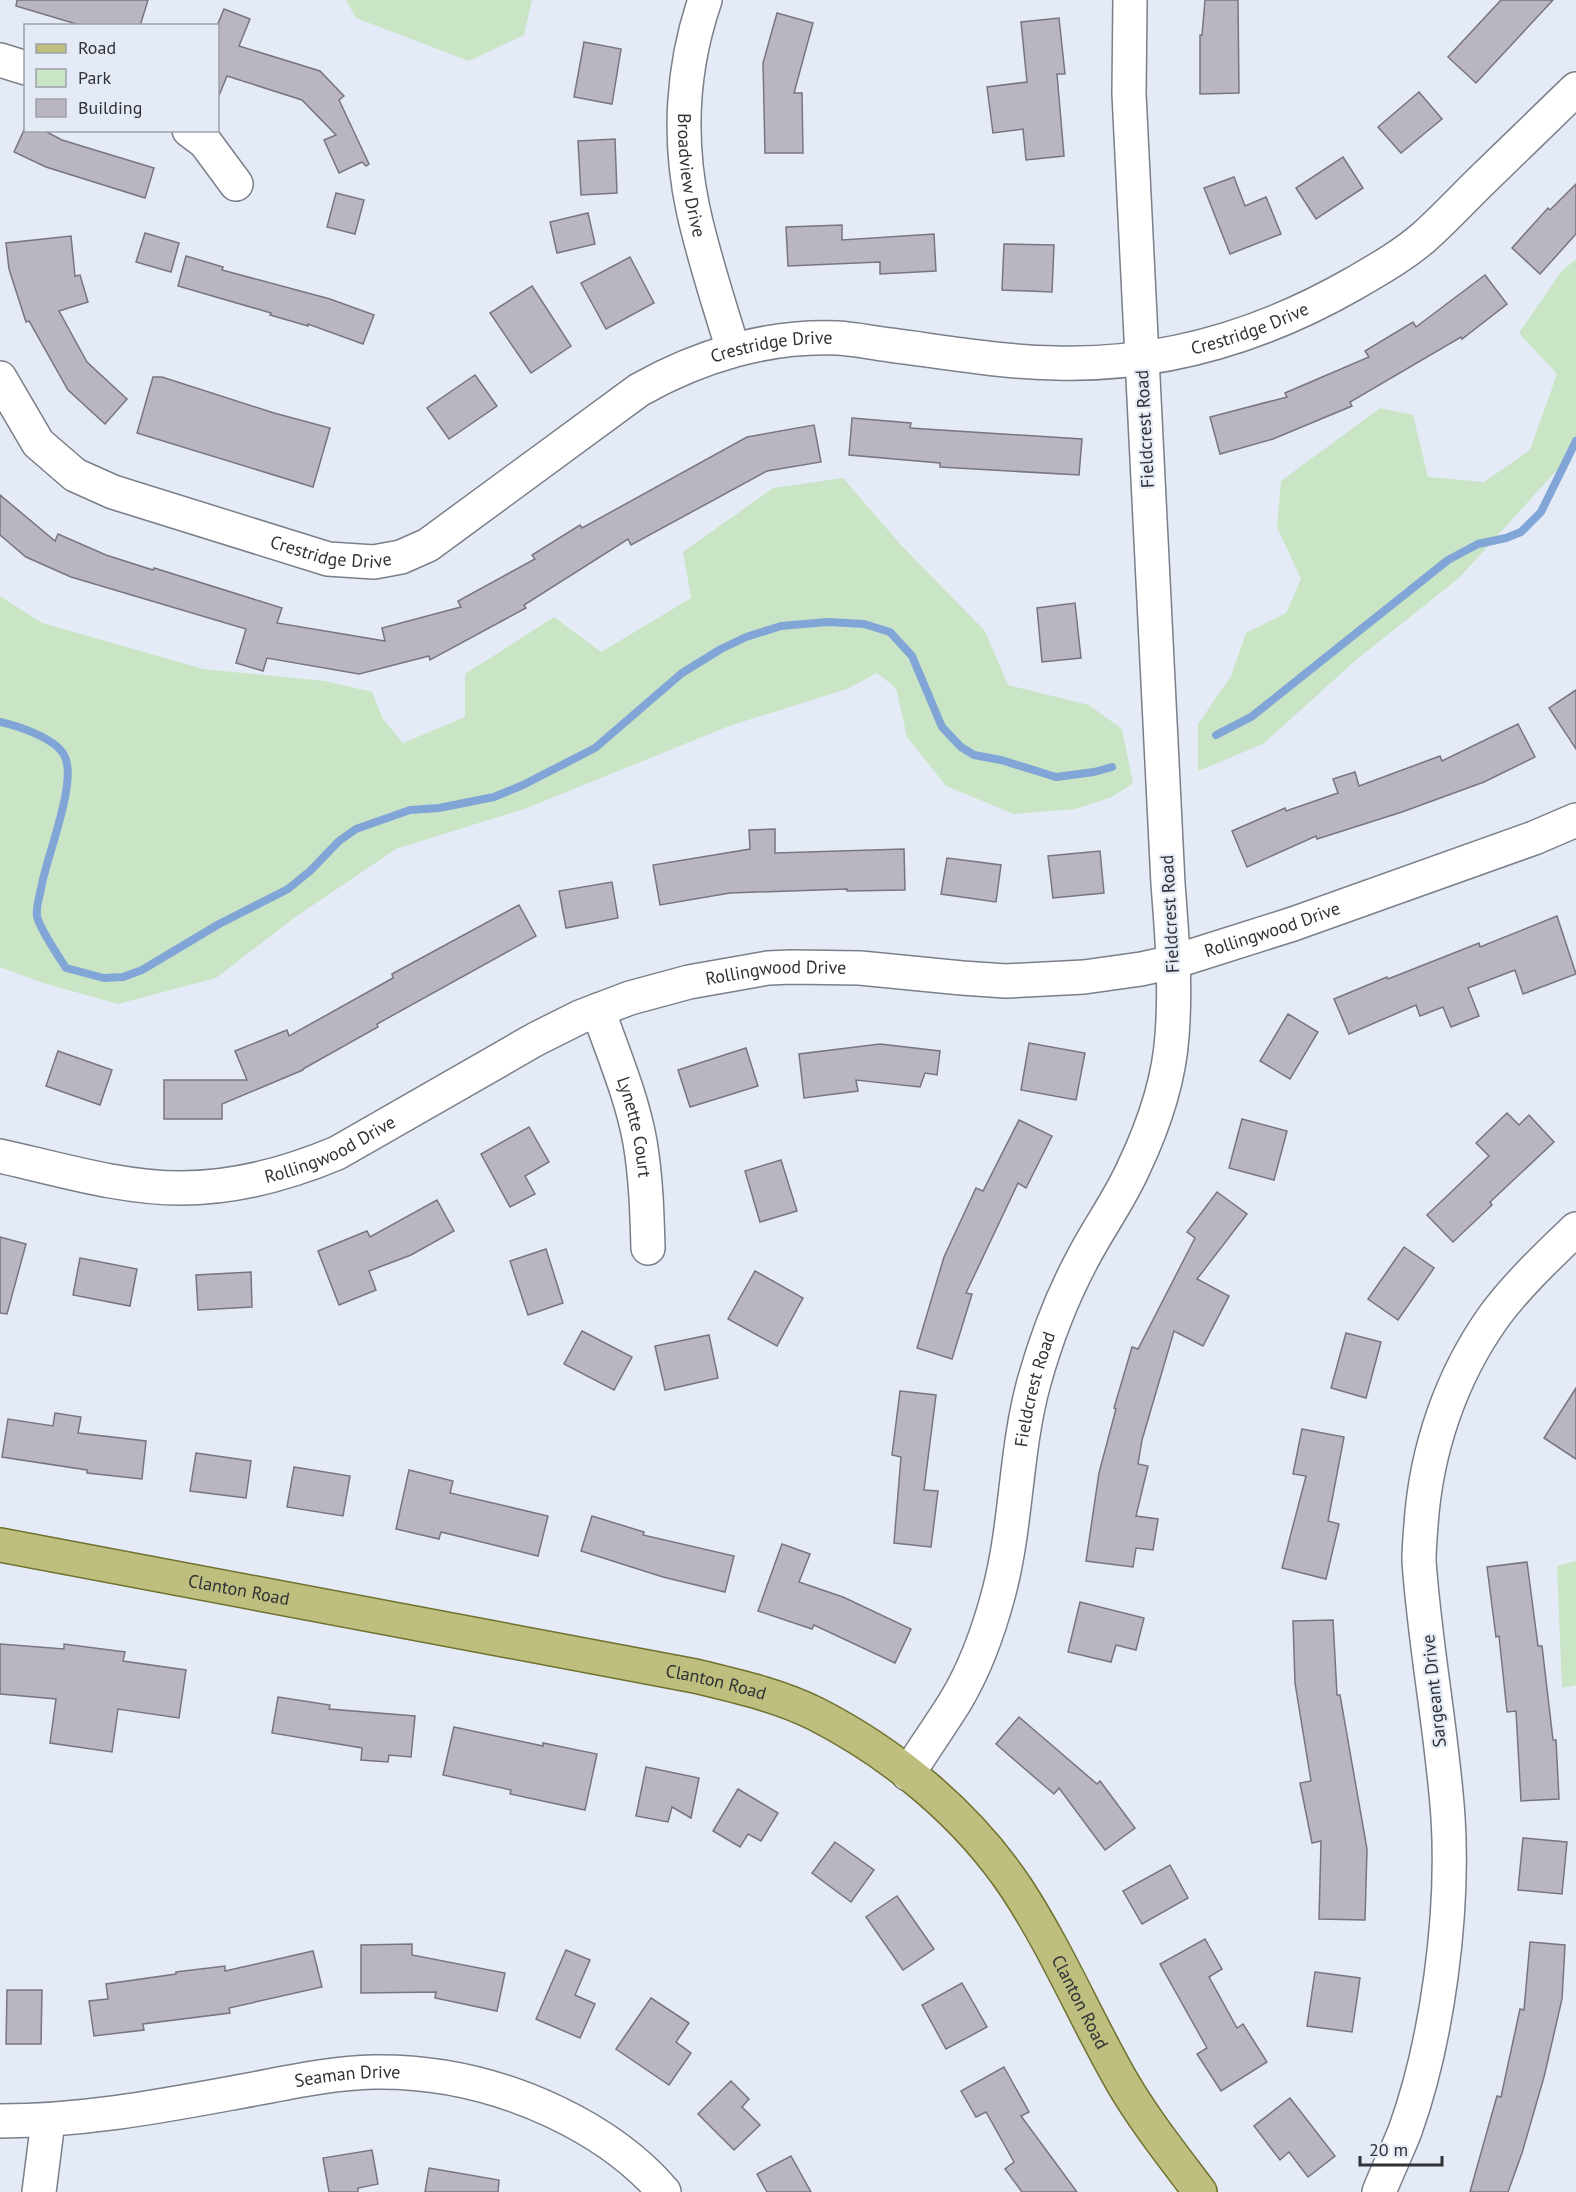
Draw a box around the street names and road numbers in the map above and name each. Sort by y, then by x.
street label: Broadview Drive [673,113,711,240]
street label: Crestridge Drive [1188,297,1312,360]
street label: Crestridge Drive [707,326,833,368]
street label: Fieldcrest Road [1130,369,1159,489]
street label: Crestridge Drive [268,530,393,573]
street label: Fieldcrest Road [1155,854,1184,974]
street label: Rollingwood Drive [1201,896,1343,962]
street label: Rollingwood Drive [703,955,846,990]
street label: Lynette Court [612,1074,656,1178]
street label: Rollingwood Drive [262,1110,399,1188]
street label: Fieldcrest Road [1009,1328,1060,1448]
street label: Clanton Road [186,1569,291,1610]
street label: Sargeant Drive [1416,1633,1451,1749]
street label: Clanton Road [664,1659,769,1705]
street label: Clanton Road [1047,1951,1114,2053]
street label: Seaman Drive [293,2060,401,2092]

